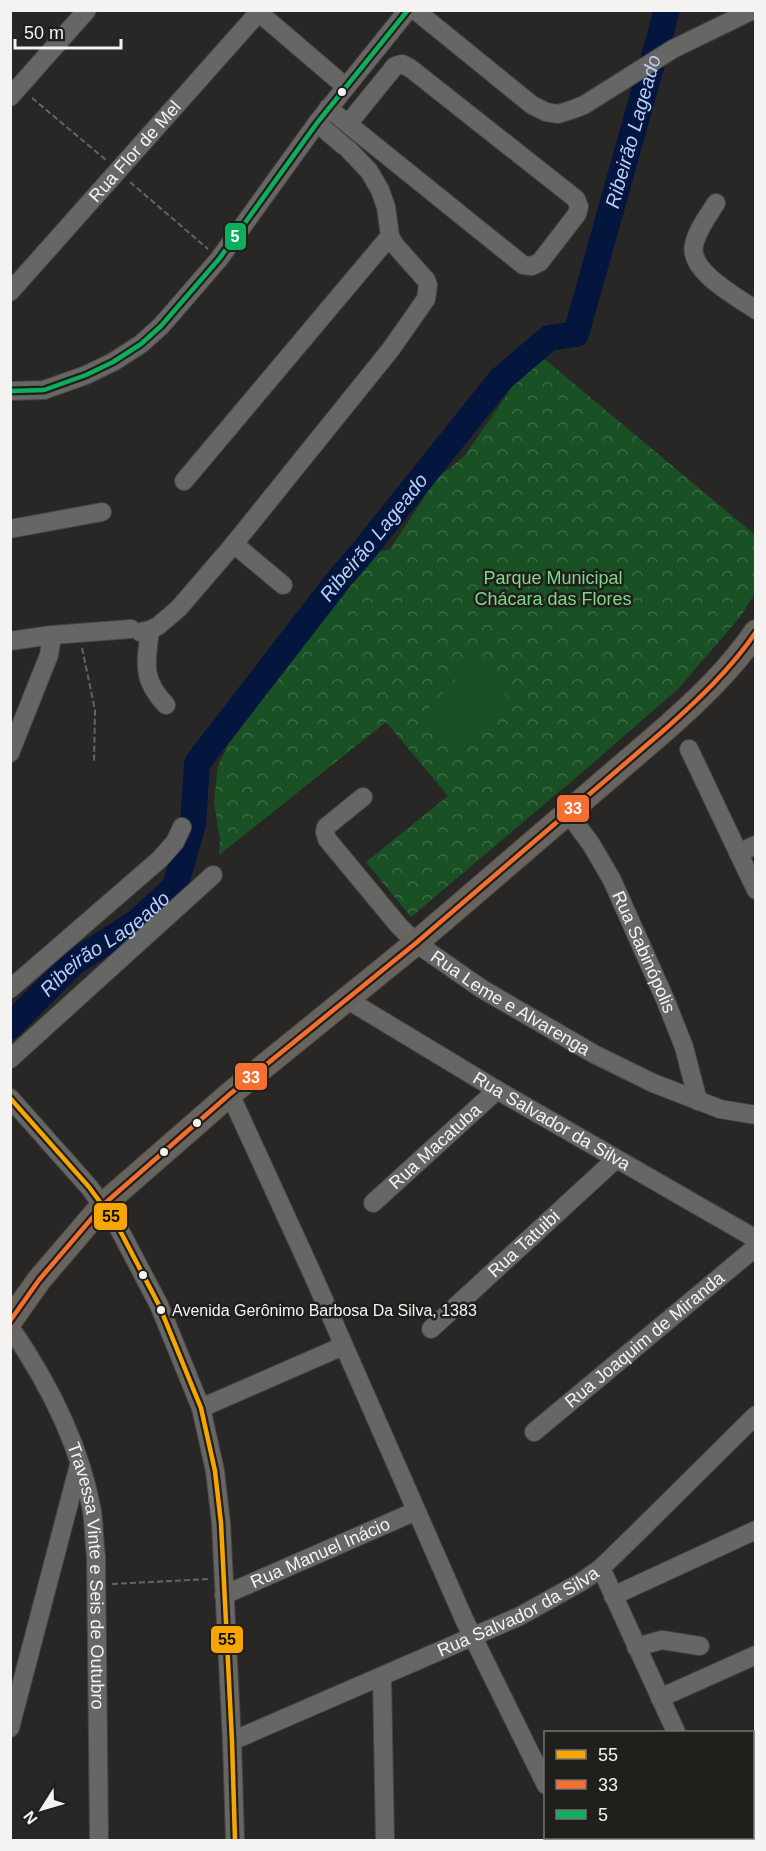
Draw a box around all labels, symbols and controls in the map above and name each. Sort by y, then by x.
scale bar [15,12,122,50]
text: 50 m [24,23,64,43]
water label: Ribeirão Lageado [601,52,665,211]
unlabelled marker [336,86,348,98]
street label: Rua Flor de Mel [85,97,185,206]
line badge: 5 [224,222,247,251]
text: 5 [231,228,240,245]
water label: Ribeirão Lageado [315,469,432,605]
park label: Parque Municipal Chácara das Flores [474,568,632,609]
line badge: 33 [556,794,590,823]
text: 33 [564,800,582,817]
water label: Ribeirão Lageado [35,887,174,1001]
street label: Rua Sabinópolis [608,888,679,1016]
street label: Rua Leme e Alvarenga [427,946,594,1060]
line badge: 33 [234,1062,268,1091]
street label: Rua Salvador da Silva [469,1068,635,1175]
text: 33 [242,1069,260,1086]
street label: Rua Macatuba [385,1099,486,1193]
unlabelled marker [191,1117,203,1129]
unlabelled marker [158,1146,170,1158]
line badge: 55 [93,1202,128,1231]
street label: Rua Tatuibi [484,1206,564,1281]
text: 55 [102,1208,120,1225]
street label: Rua Joaquim de Miranda [561,1267,729,1412]
unlabelled marker [137,1269,149,1281]
place label: Avenida Gerônimo Barbosa Da Silva, 1383 [172,1302,477,1319]
marker: Avenida Gerônimo Barbosa Da Silva, 1383 [155,1304,167,1316]
street label: Travessa Vinte e Seis de Outubro [63,1440,108,1710]
street label: Rua Manuel Inácio [247,1514,393,1592]
street label: Rua Salvador da Silva [434,1562,603,1661]
line badge: 55 [210,1625,244,1654]
text: 55 [218,1631,236,1648]
legend [544,1731,754,1839]
text: 55 [598,1745,618,1765]
text: 33 [598,1775,618,1795]
north arrow [12,1779,72,1839]
text: 5 [598,1805,608,1825]
text: N [20,1808,41,1827]

